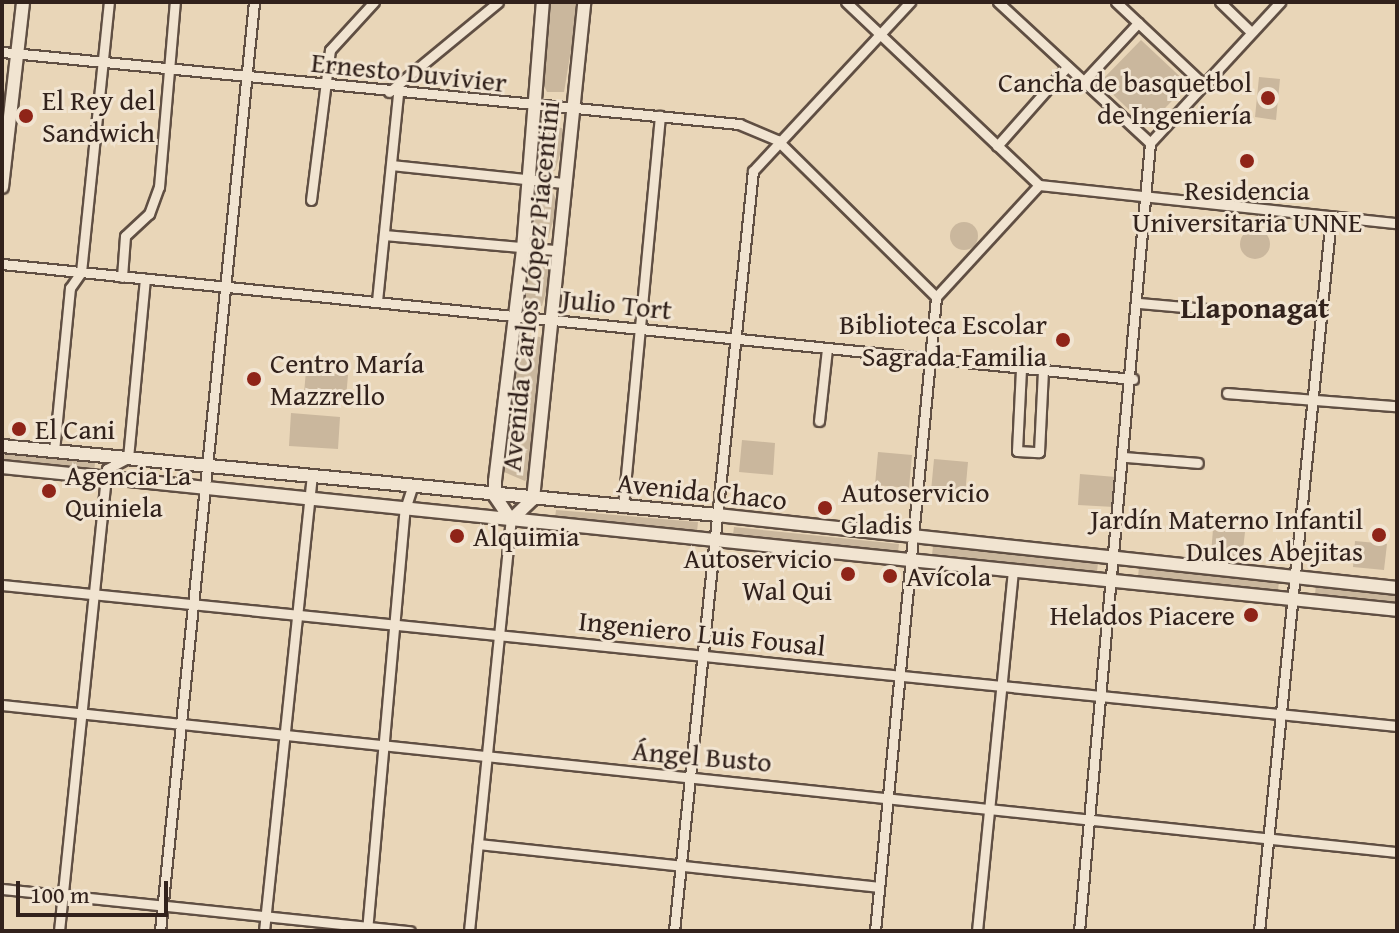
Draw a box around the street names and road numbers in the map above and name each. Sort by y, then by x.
street label: Ernesto Duvivier [310,45,508,99]
street label: Avenida Carlos López Piacentini [494,99,566,473]
street label: Julio Tort [560,282,674,326]
street label: Avenida Chaco [615,465,789,517]
street label: Ingeniero Luis Fousal [577,603,827,663]
street label: Ángel Busto [631,733,773,779]

